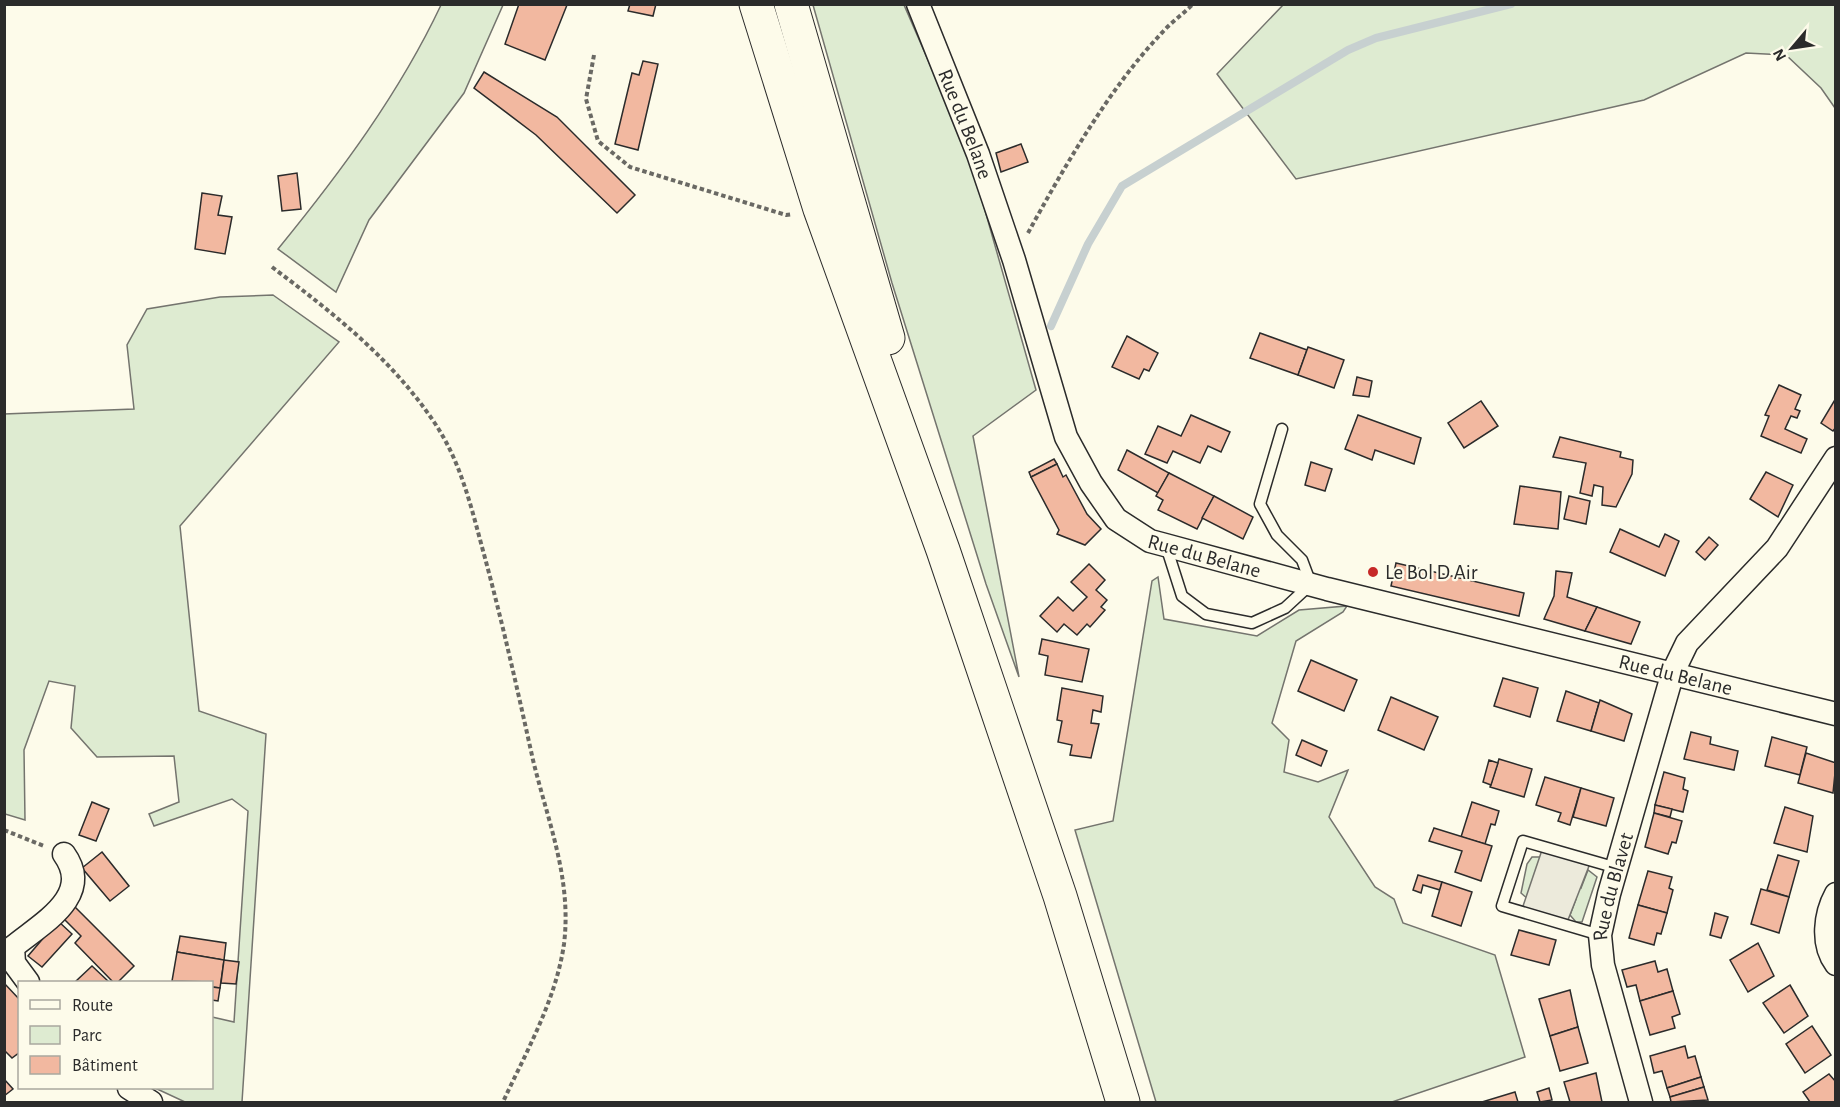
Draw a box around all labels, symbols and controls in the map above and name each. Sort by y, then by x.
north arrow [1762,18,1822,78]
text: N [1770,46,1789,64]
street label: Rue du Belane [934,66,996,182]
street label: Rue du Belane [1145,531,1263,582]
place label: Le Bol D Air [1385,562,1478,583]
marker: Le Bol D Air [1366,565,1380,579]
street label: Rue du Belane [1617,651,1734,699]
street label: Rue du Blavet [1590,830,1637,942]
legend [18,981,213,1089]
text: Route [72,997,113,1015]
text: Parc [72,1027,102,1045]
text: Bâtiment [72,1057,138,1075]

